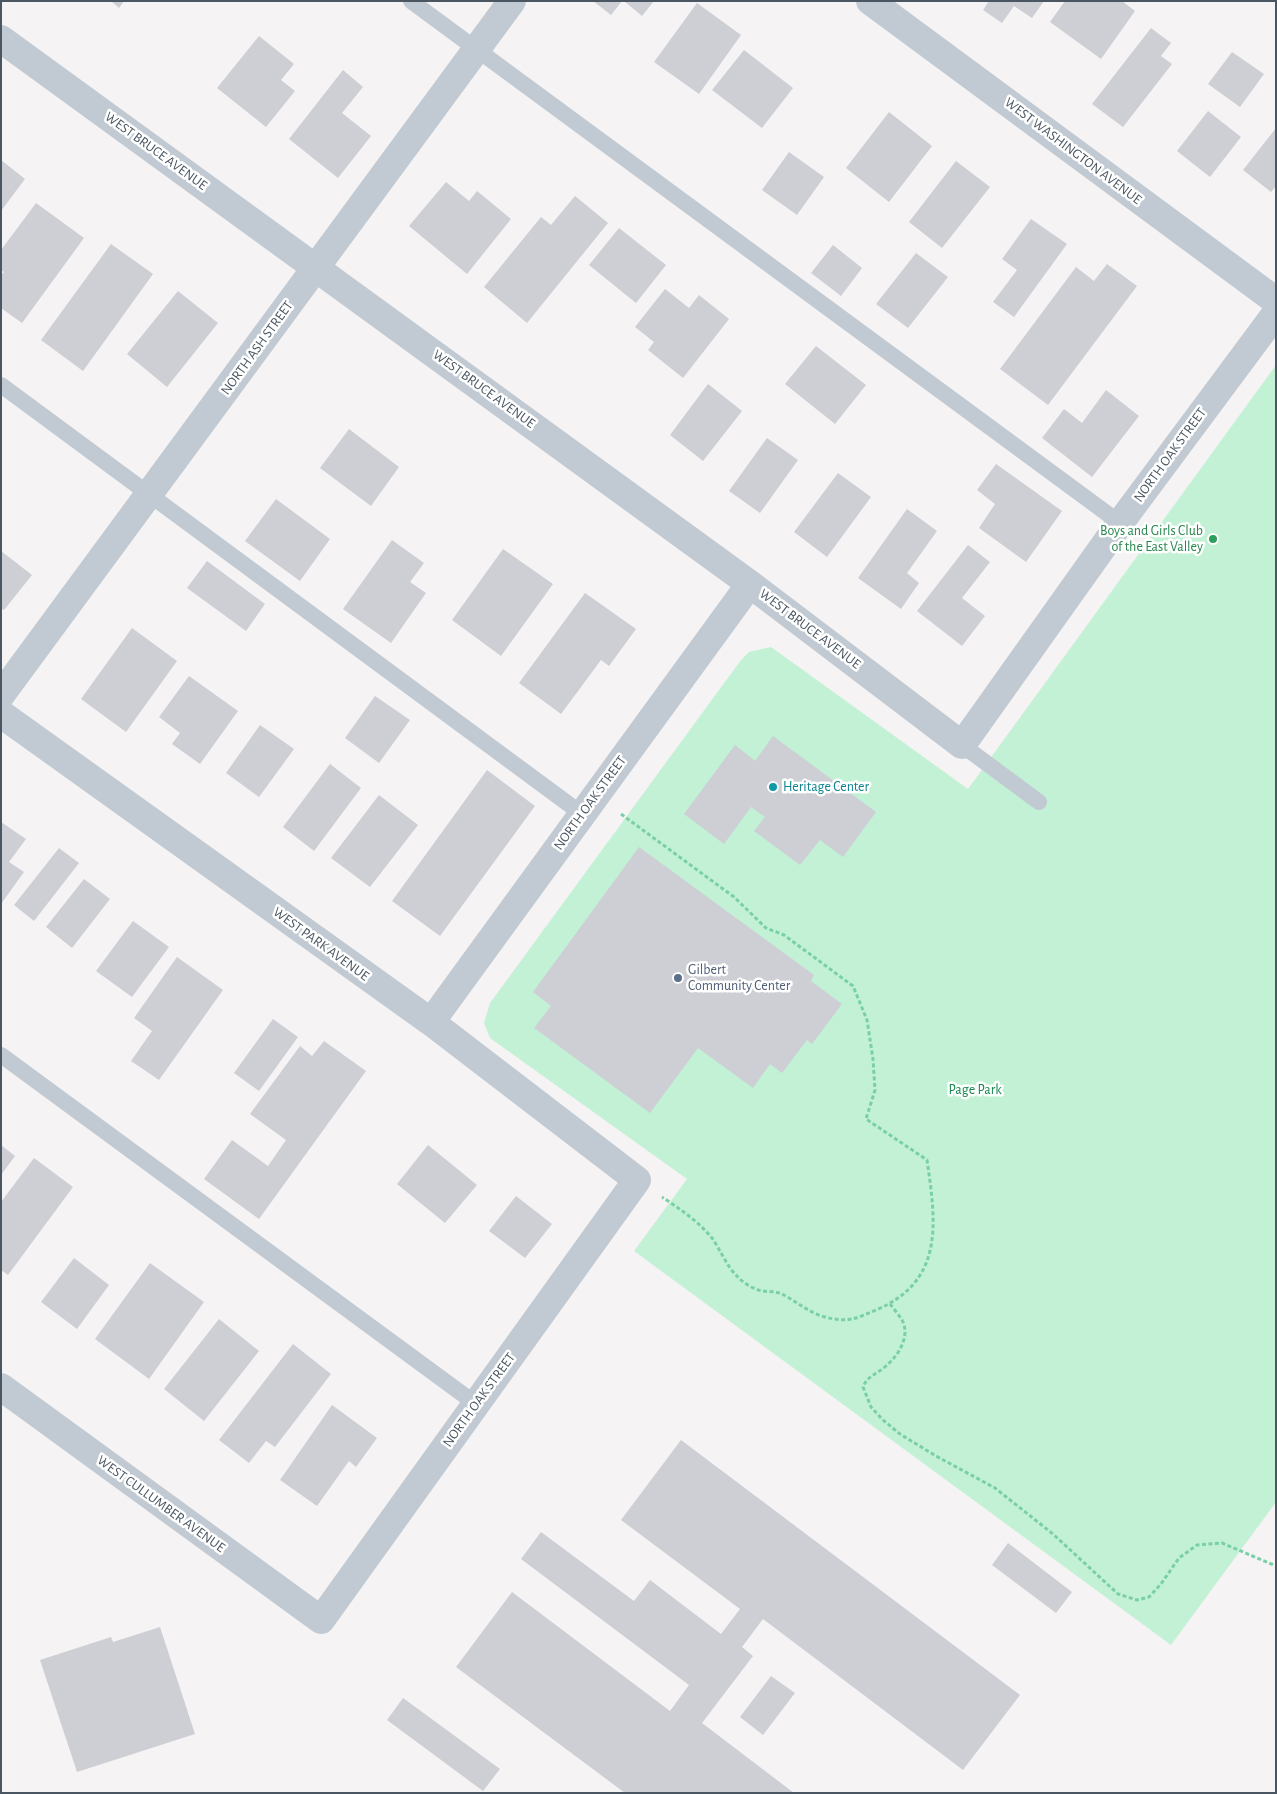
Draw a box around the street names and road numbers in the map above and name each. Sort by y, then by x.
street label: WEST WASHINGTON AVENUE [1001,94,1145,208]
street label: WEST BRUCE AVENUE [102,108,210,194]
street label: NORTH ASH STREET [217,298,297,398]
street label: WEST BRUCE AVENUE [430,346,538,432]
street label: NORTH OAK STREET [1130,405,1210,505]
street label: WEST BRUCE AVENUE [756,585,864,673]
street label: NORTH OAK STREET [550,753,630,853]
street label: WEST PARK AVENUE [270,903,372,985]
street label: NORTH OAK STREET [439,1350,519,1450]
street label: WEST CULLUMBER AVENUE [94,1452,228,1556]

